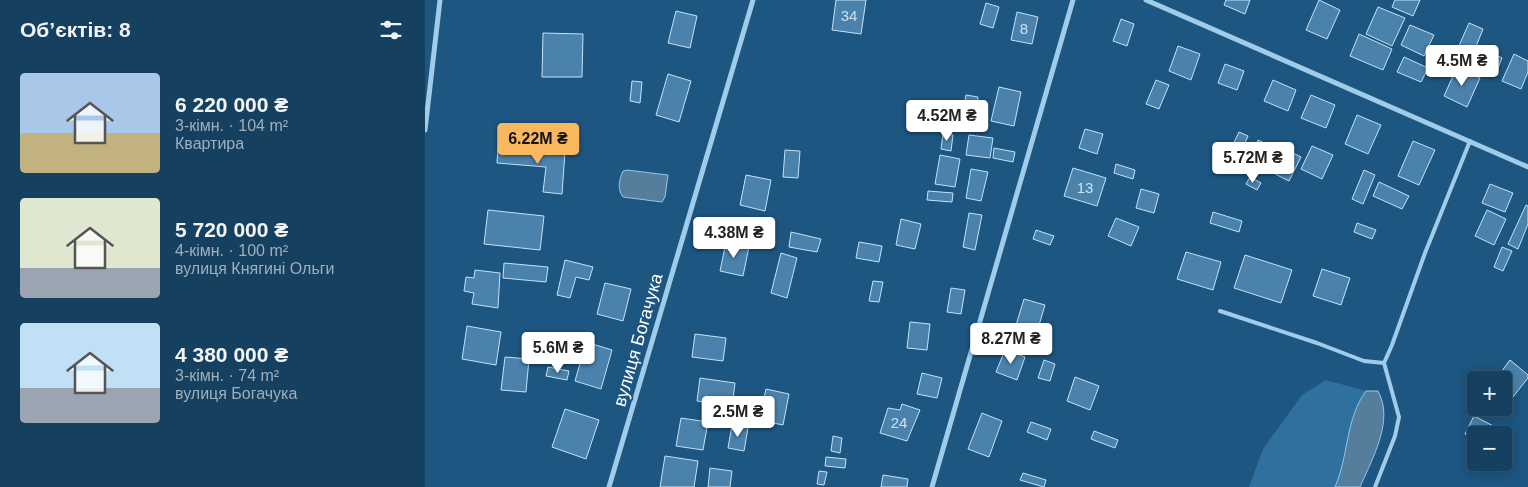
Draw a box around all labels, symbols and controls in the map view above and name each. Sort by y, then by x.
house number: 34 [841,7,857,24]
icon: filters [377,16,405,44]
text: Об’єктів: 8 [20,18,131,41]
house number: 8 [1020,20,1028,37]
pin: 4.5M ₴ [1421,44,1503,87]
text: 4.5M ₴ [1437,52,1487,69]
icon: home [60,93,120,153]
text: 6 220 000 ₴ [175,93,288,116]
pin: 4.52M ₴ [901,100,993,142]
text: 4.52M ₴ [917,107,977,124]
text: 3-кімн. · 104 m² [175,117,288,134]
pin: 6.22M ₴ [492,122,584,165]
text: 6.22M ₴ [508,130,568,147]
text: Квартира [175,135,244,152]
pin: 5.72M ₴ [1207,142,1299,184]
text: 5.72M ₴ [1223,149,1283,166]
house number: 13 [1077,179,1093,196]
pin: 4.38M ₴ [688,216,780,259]
icon: home [60,218,120,278]
text: 5 720 000 ₴ [175,218,288,241]
text: 4.38M ₴ [704,224,764,241]
text: 4-кімн. · 100 m² [175,242,288,259]
text: вулиця Княгині Ольги [175,260,334,277]
street label: вулиця Богачука [609,270,667,409]
pin: 8.27M ₴ [965,322,1057,365]
text: 8.27M ₴ [981,330,1041,347]
pin: 5.6M ₴ [517,332,599,374]
text: 5.6M ₴ [533,339,583,356]
icon: home [60,343,120,403]
text: 4 380 000 ₴ [175,343,288,366]
text: 3-кімн. · 74 m² [175,367,279,384]
map controls [1467,371,1512,471]
button: + [1467,371,1512,416]
text: вулиця Богачука [175,385,297,402]
pin: 2.5M ₴ [697,396,779,438]
text: 2.5M ₴ [713,403,763,420]
house number: 24 [891,414,907,431]
button: − [1467,426,1512,471]

